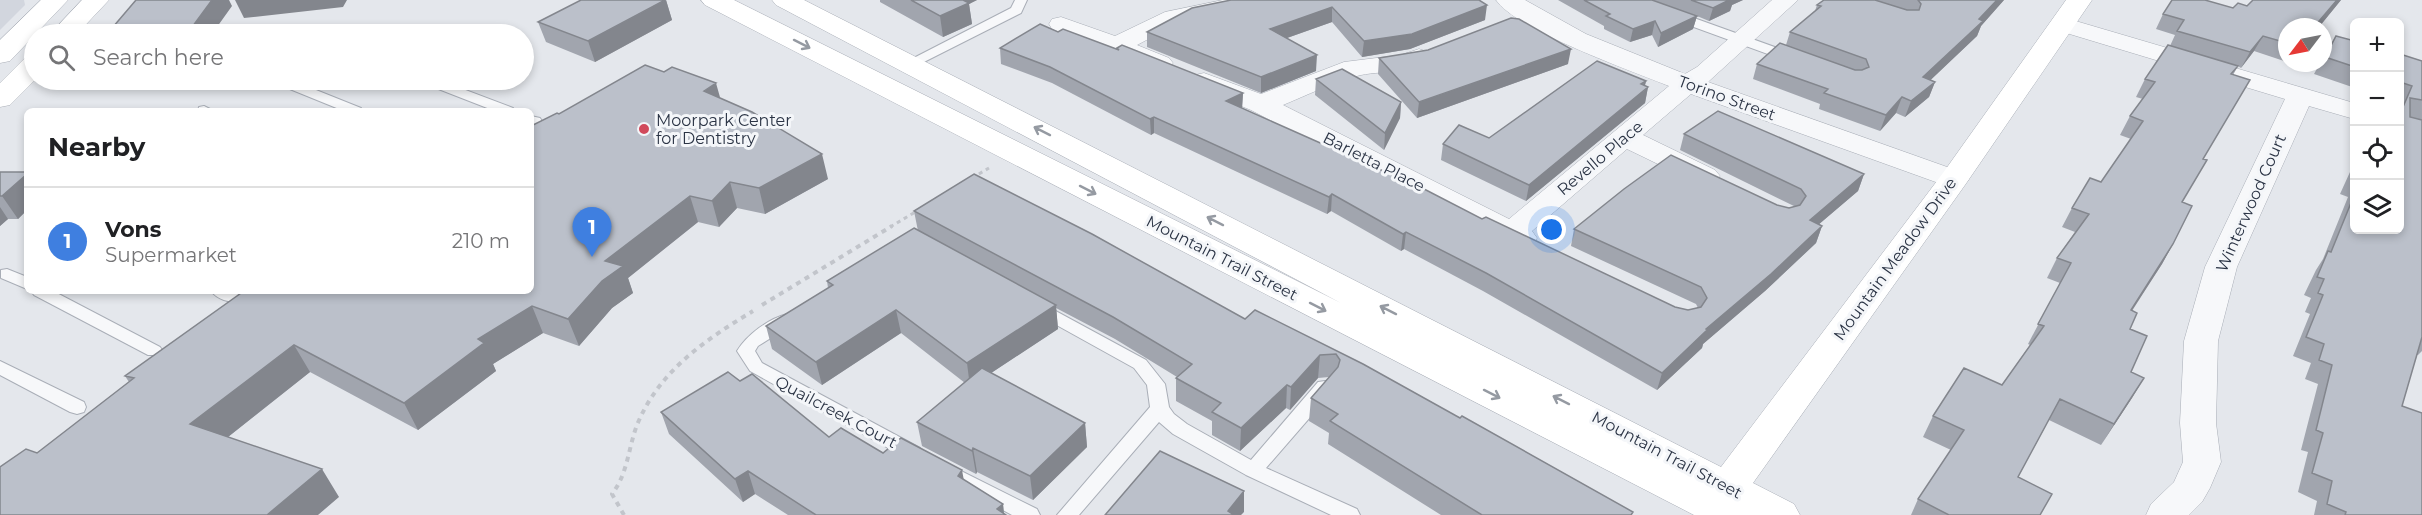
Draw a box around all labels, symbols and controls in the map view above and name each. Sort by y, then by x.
north arrow [2278,18,2332,72]
map controls [2350,18,2404,234]
button: + [2350,18,2404,72]
search box [24,24,534,90]
one-way arrow [793,38,810,50]
icon: search [45,41,78,74]
text: Search here [93,44,224,71]
street label: Torino Street [1676,72,1779,125]
button: − [2350,72,2404,126]
place label: Moorpark Center for Dentistry [656,111,792,148]
street label: Revello Place [1553,117,1647,199]
marker: Moorpark Center for Dentistry [637,122,651,136]
one-way arrow [1033,125,1051,136]
button: locate [2350,126,2404,180]
street label: Barletta Place [1320,128,1428,196]
text: Nearby [48,131,145,163]
street label: Winterwood Court [2212,131,2290,275]
street label: Mountain Meadow Drive [1829,174,1961,344]
button: layers [2350,180,2404,234]
one-way arrow [1079,184,1096,196]
pin: 1 [572,208,612,257]
street label: Mountain Trail Street [1143,212,1301,305]
one-way arrow [1206,214,1224,226]
your location [1537,215,1566,244]
text: Vons [105,216,162,243]
text: 1 [64,229,71,253]
text: 210 m [452,229,510,253]
text: Supermarket [105,243,237,267]
one-way arrow [1309,301,1327,313]
one-way arrow [1379,304,1397,316]
street label: Quailcreek Court [772,372,901,452]
one-way arrow [1483,389,1501,401]
one-way arrow [1553,394,1570,406]
street label: Mountain Trail Street [1589,407,1746,503]

